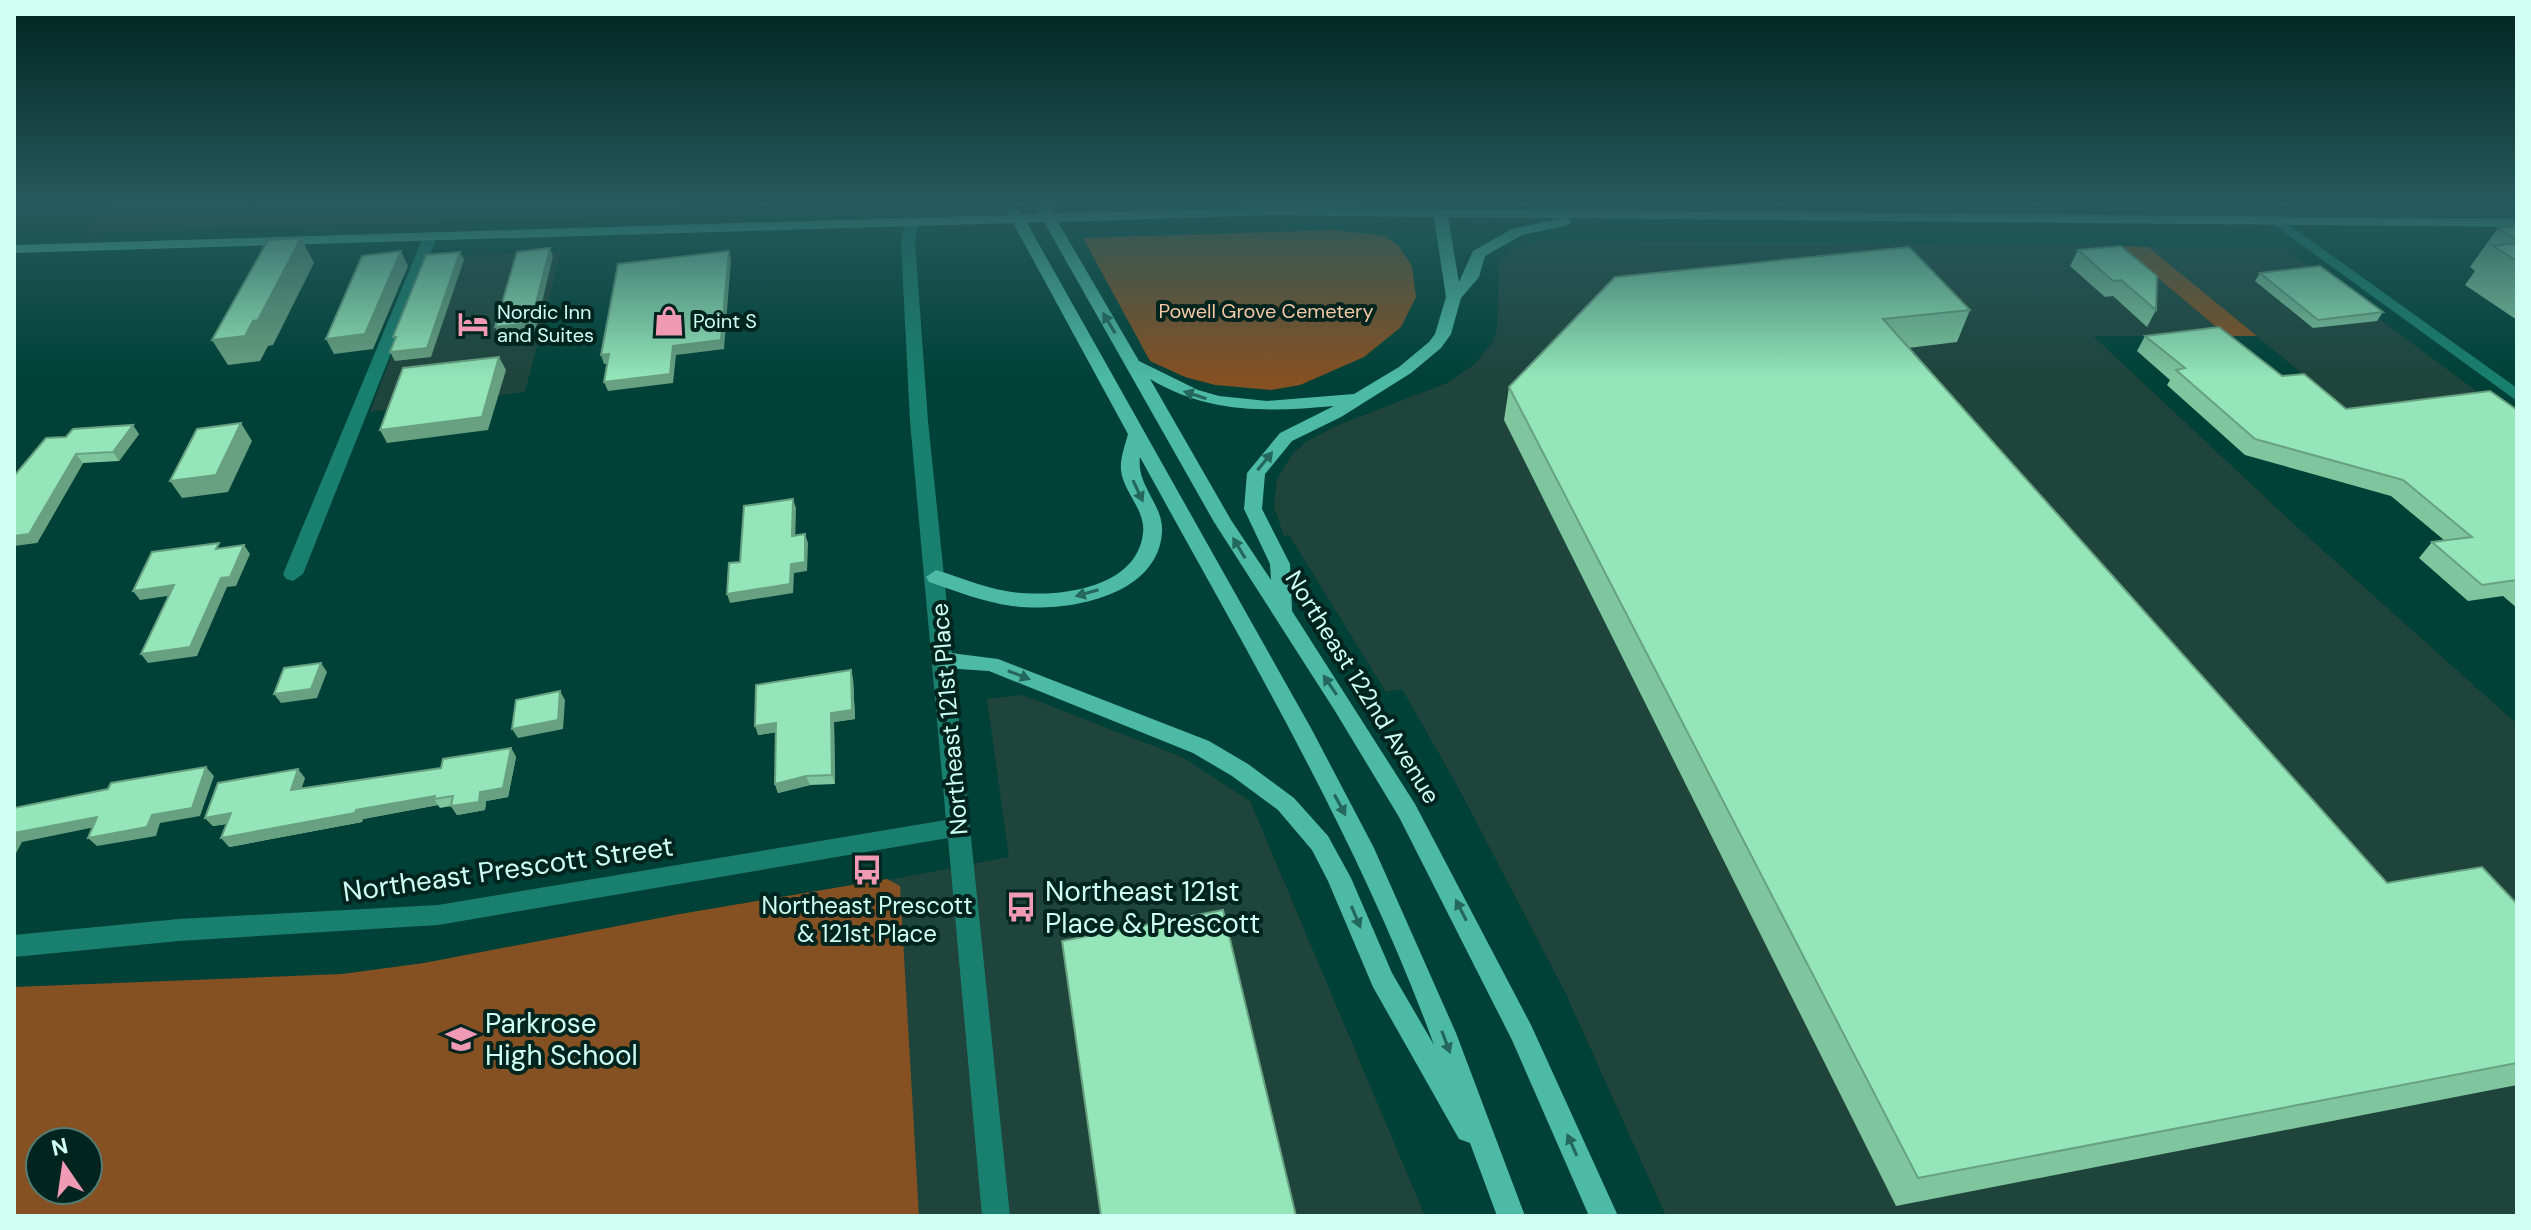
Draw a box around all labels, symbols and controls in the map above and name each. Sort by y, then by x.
park label: Powell Grove Cemetery [1158,298,1374,324]
place label: Nordic Inn and Suites [497,299,594,348]
shop icon: Point S [652,304,686,338]
hotel icon: Nordic Inn and Suites [456,307,490,341]
place label: Point S [693,308,757,334]
one-way arrow [1102,311,1116,334]
one-way arrow [1182,388,1206,401]
one-way arrow [1257,451,1273,471]
one-way arrow [1132,480,1145,503]
one-way arrow [1232,537,1246,559]
street label: Northeast 122nd Avenue [1279,565,1447,809]
one-way arrow [1075,587,1099,600]
street label: Northeast 121st Place [923,602,975,836]
one-way arrow [1007,669,1031,682]
one-way arrow [1323,675,1338,696]
one-way arrow [1333,793,1346,816]
street label: Northeast Prescott Street [340,827,676,911]
bus stop icon: Northeast Prescott & 121st Place [850,853,884,887]
place label: Northeast 121st Place & Prescott [1045,873,1260,942]
place label: Northeast Prescott & 121st Place [761,890,973,949]
bus stop icon: Northeast 121st Place & Prescott [1004,890,1038,924]
one-way arrow [1454,899,1467,922]
one-way arrow [1349,905,1362,929]
place label: Parkrose High School [485,1005,638,1074]
school or university icon: Parkrose High School [444,1022,478,1056]
one-way arrow [1440,1030,1453,1054]
north arrow [24,1126,104,1206]
text: N [49,1131,71,1163]
one-way arrow [1566,1133,1579,1157]

